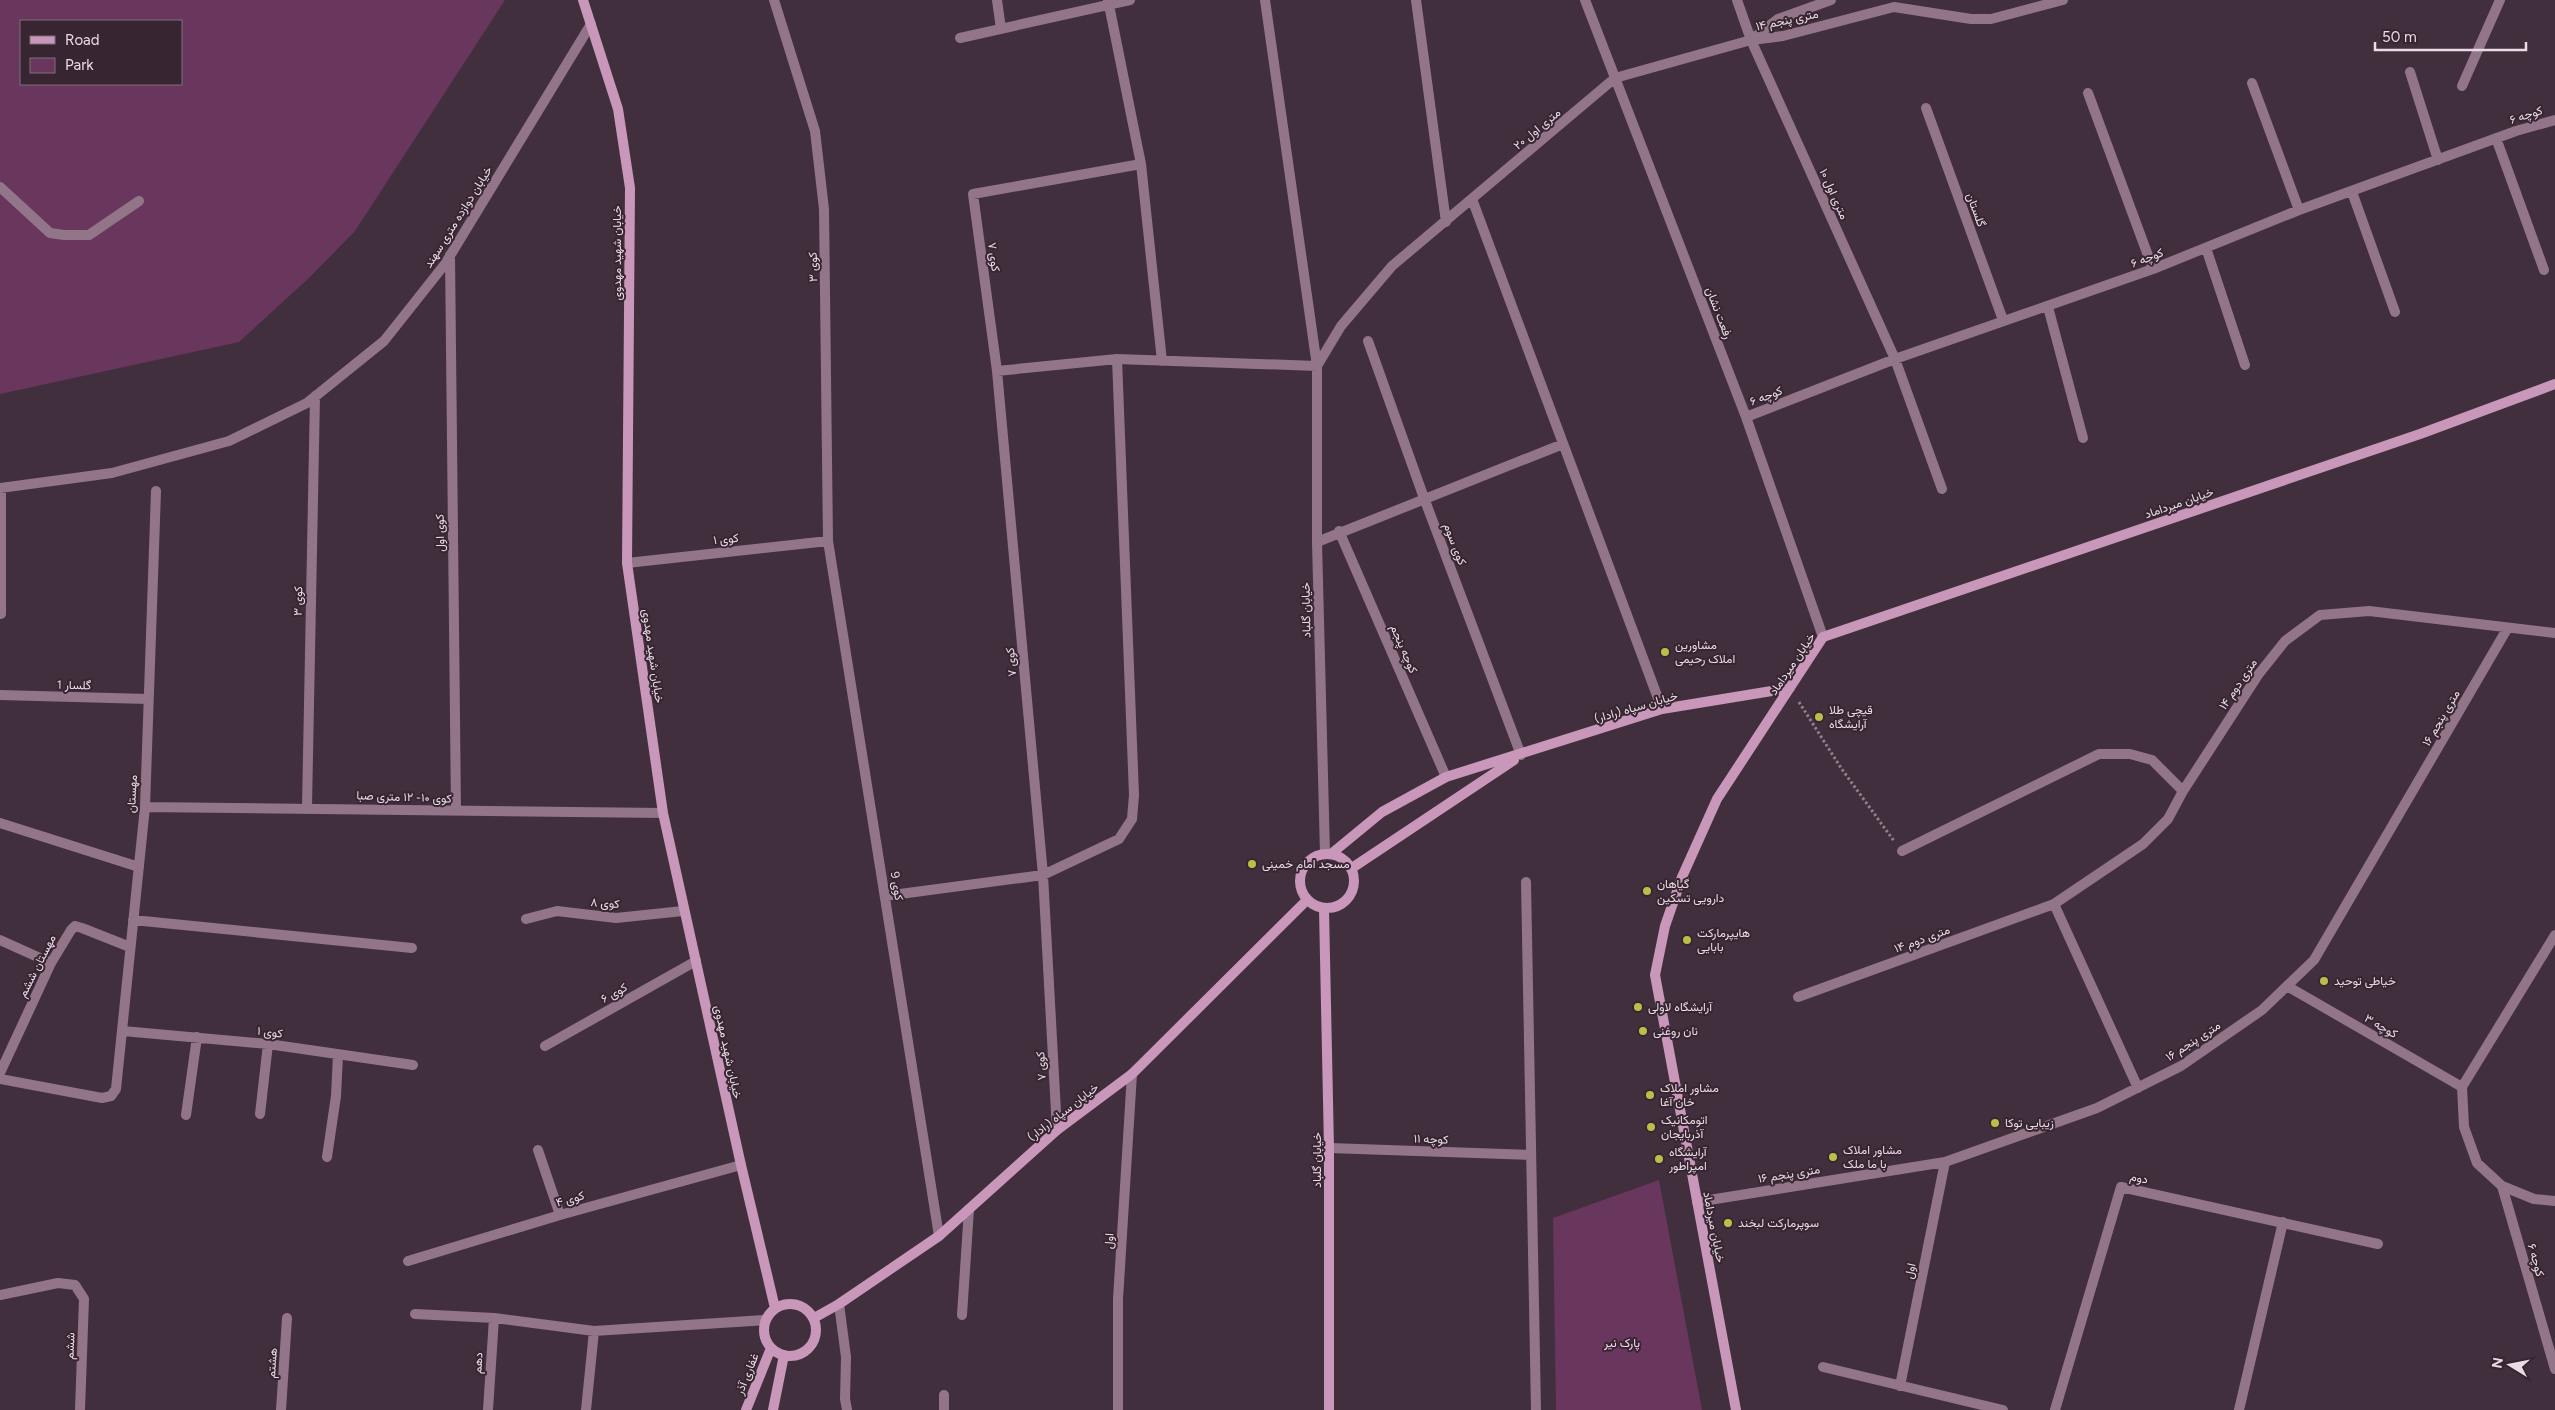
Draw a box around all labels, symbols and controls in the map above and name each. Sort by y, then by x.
street label: ۱۴ متری پنجم [1754,7,1820,34]
legend [20,20,182,85]
scale bar [2375,20,2526,52]
text: 50 m [2382,28,2417,46]
text: Road [65,31,100,49]
text: Park [65,56,94,74]
street label: کوچه ۶ [2508,103,2545,128]
street label: ۲۰ متری اول [1511,105,1564,153]
street label: خیابان دوازده متری سهند [421,164,496,271]
street label: ۱۰ متری اول [1816,166,1851,222]
street label: گلستان [1963,191,1989,229]
street label: خیابان شهید مهدوی [610,206,625,301]
street label: کوی ۷ [984,242,1003,273]
street label: کوچه ۶ [2129,245,2166,272]
street label: کوی ۳ [806,252,821,282]
street label: رفعت نشان [1702,285,1735,341]
street label: کوچه ۶ [1748,383,1785,410]
street label: خیابان میرداماد [2143,485,2216,522]
street label: کوی اول [433,514,448,552]
street label: کوی سوم [1440,521,1469,567]
street label: کوی ۱ [713,531,740,548]
street label: خیابان گلباد [1299,582,1313,638]
street label: کوی ۳ [291,586,306,616]
street label: خیابان شهید مهدوی [638,608,667,704]
street label: کوچه پنجم [1387,623,1420,676]
street label: خیابان میرداماد [1766,630,1819,698]
place label: مشاورین املاک رحیمی [1675,638,1735,667]
marker: مشاورین املاک رحیمی [1659,646,1671,658]
street label: کوی ۷ [1003,647,1020,677]
street label: ۱۴ متری دوم [2216,656,2261,713]
street label: گلسار 1 [57,678,91,693]
street label: ۱۶ متری پنجم [2419,687,2464,749]
street label: خیابان سپاه (رادار) [1593,688,1680,727]
place label: قیچی طلا آرایشگاه [1829,703,1873,732]
marker: قیچی طلا آرایشگاه [1813,711,1825,723]
street label: مهستان [124,774,141,814]
street label: کوی ۱۰- ۱۲ متری صبا [356,788,452,807]
place label: مسجد امام خمینی [1262,857,1350,872]
marker: مسجد امام خمینی [1246,858,1258,870]
street label: کوی 9 [887,871,906,902]
place label: گیاهان دارویی تسکین [1657,877,1725,906]
marker: گیاهان دارویی تسکین [1641,885,1653,897]
street label: کوی ۸ [590,895,620,912]
street label: ۱۴ متری دوم [1892,922,1952,956]
place label: هایپرمارکت بابایی [1697,926,1750,955]
street label: مهستان ششم [15,932,60,1000]
marker: هایپرمارکت بابایی [1681,934,1693,946]
place label: خیاطی توحید [2334,974,2396,989]
marker: خیاطی توحید [2318,975,2330,987]
street label: کوی ۶ [598,980,630,1007]
place label: آرایشگاه لاولی [1648,1000,1713,1015]
marker: آرایشگاه لاولی [1632,1001,1644,1013]
street label: خیابان شهید مهدوی [710,1004,745,1100]
street label: کوچه ۳ [2361,1011,2400,1042]
street label: ۱۶ متری پنجم [2163,1018,2224,1065]
street label: کوی ۱ [256,1023,284,1041]
place label: نان روغنی [1653,1024,1698,1039]
marker: نان روغنی [1637,1025,1649,1037]
street label: کوی ۷ [1033,1051,1050,1081]
street label: خیابان سپاه (رادار) [1025,1080,1102,1145]
place label: مشاور املاک خان آغا [1660,1081,1719,1109]
marker: مشاور املاک خان آغا [1644,1089,1656,1101]
place label: اتومکانیک آذربایجان [1661,1113,1708,1142]
place label: زیبایی توکا [2005,1116,2054,1131]
marker: زیبایی توکا [1989,1117,2001,1129]
marker: اتومکانیک آذربایجان [1645,1121,1657,1133]
street label: کوچه ۱۱ [1413,1131,1449,1148]
street label: خیابان گلباد [1310,1132,1324,1188]
place label: مشاور املاک با ما ملک [1843,1143,1902,1171]
place label: آرایشگاه امپراطور [1668,1145,1708,1174]
marker: مشاور املاک با ما ملک [1827,1151,1839,1163]
marker: آرایشگاه امپراطور [1653,1153,1665,1165]
street label: ۱۶ متری پنجم [1757,1162,1821,1187]
street label: دوم [2128,1169,2150,1188]
street label: کوی ۴ [554,1188,586,1211]
street label: خیابان میرداماد [1699,1190,1728,1264]
place label: سوپرمارکت لبخند [1738,1216,1819,1231]
marker: سوپرمارکت لبخند [1722,1217,1734,1229]
street label: اول [1101,1233,1118,1249]
street label: کوچه ۶ [2524,1242,2547,1278]
street label: اول [1902,1262,1919,1280]
street label: ششم [63,1332,78,1360]
park label: پارک نیر [1603,1336,1640,1351]
north arrow [2485,1340,2535,1390]
street label: هشتم [264,1347,281,1379]
street label: دهم [470,1351,487,1374]
street label: غفاری آذر [732,1351,763,1398]
text: N [2488,1356,2507,1370]

